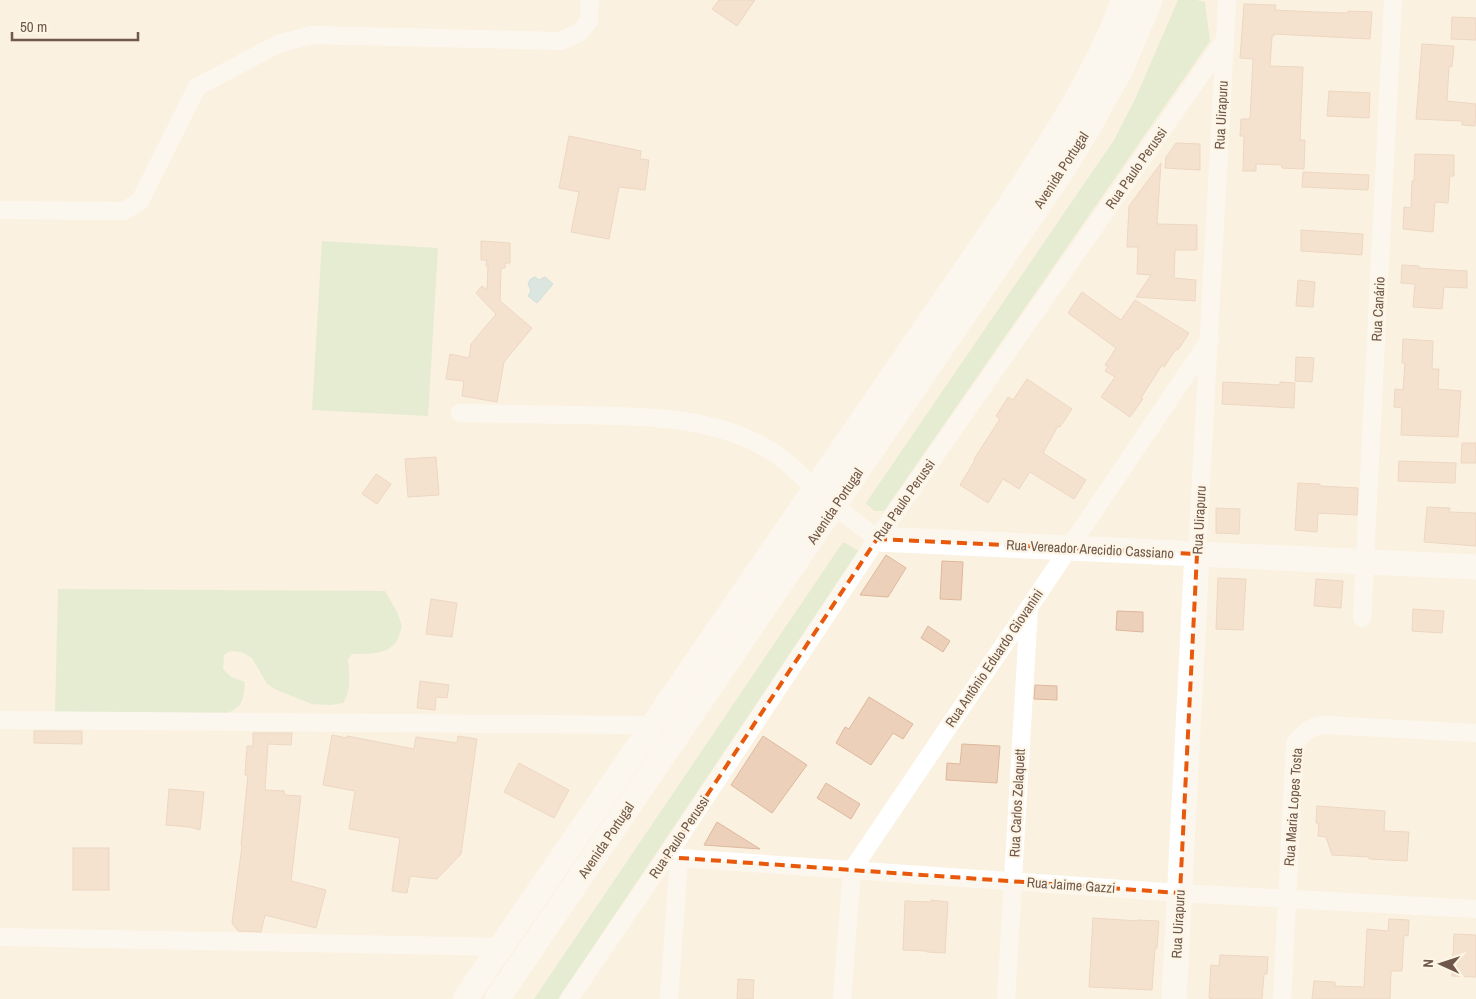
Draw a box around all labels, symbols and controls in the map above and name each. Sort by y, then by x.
scale bar [12,10,139,42]
text: 50 m [20,16,47,37]
street label: Rua Uirapuru [1210,80,1232,150]
street label: Rua Paulo Perussi [1101,124,1171,212]
street label: Avenida Portugal [1029,128,1092,213]
street label: Rua Canário [1367,276,1389,342]
street label: Rua Paulo Perussi [869,456,939,544]
street label: Avenida Portugal [802,465,867,548]
street label: Rua Uirapuru [1188,485,1210,555]
street label: Rua Vereador Arecidio Cassiano [1006,536,1174,562]
street label: Rua Antônio Eduardo Giovanini [941,585,1047,731]
street label: Rua Maria Lopes Tosta [1280,747,1306,867]
street label: Rua Carlos Zelaquett [1005,748,1029,858]
street label: Rua Paulo Perussi [645,792,713,882]
street label: Avenida Portugal [573,799,638,882]
street label: Rua Jaime Gazzi [1026,873,1116,897]
street label: Rua Uirapuru [1167,889,1189,959]
north arrow [1416,939,1466,989]
text: N [1419,959,1437,968]

